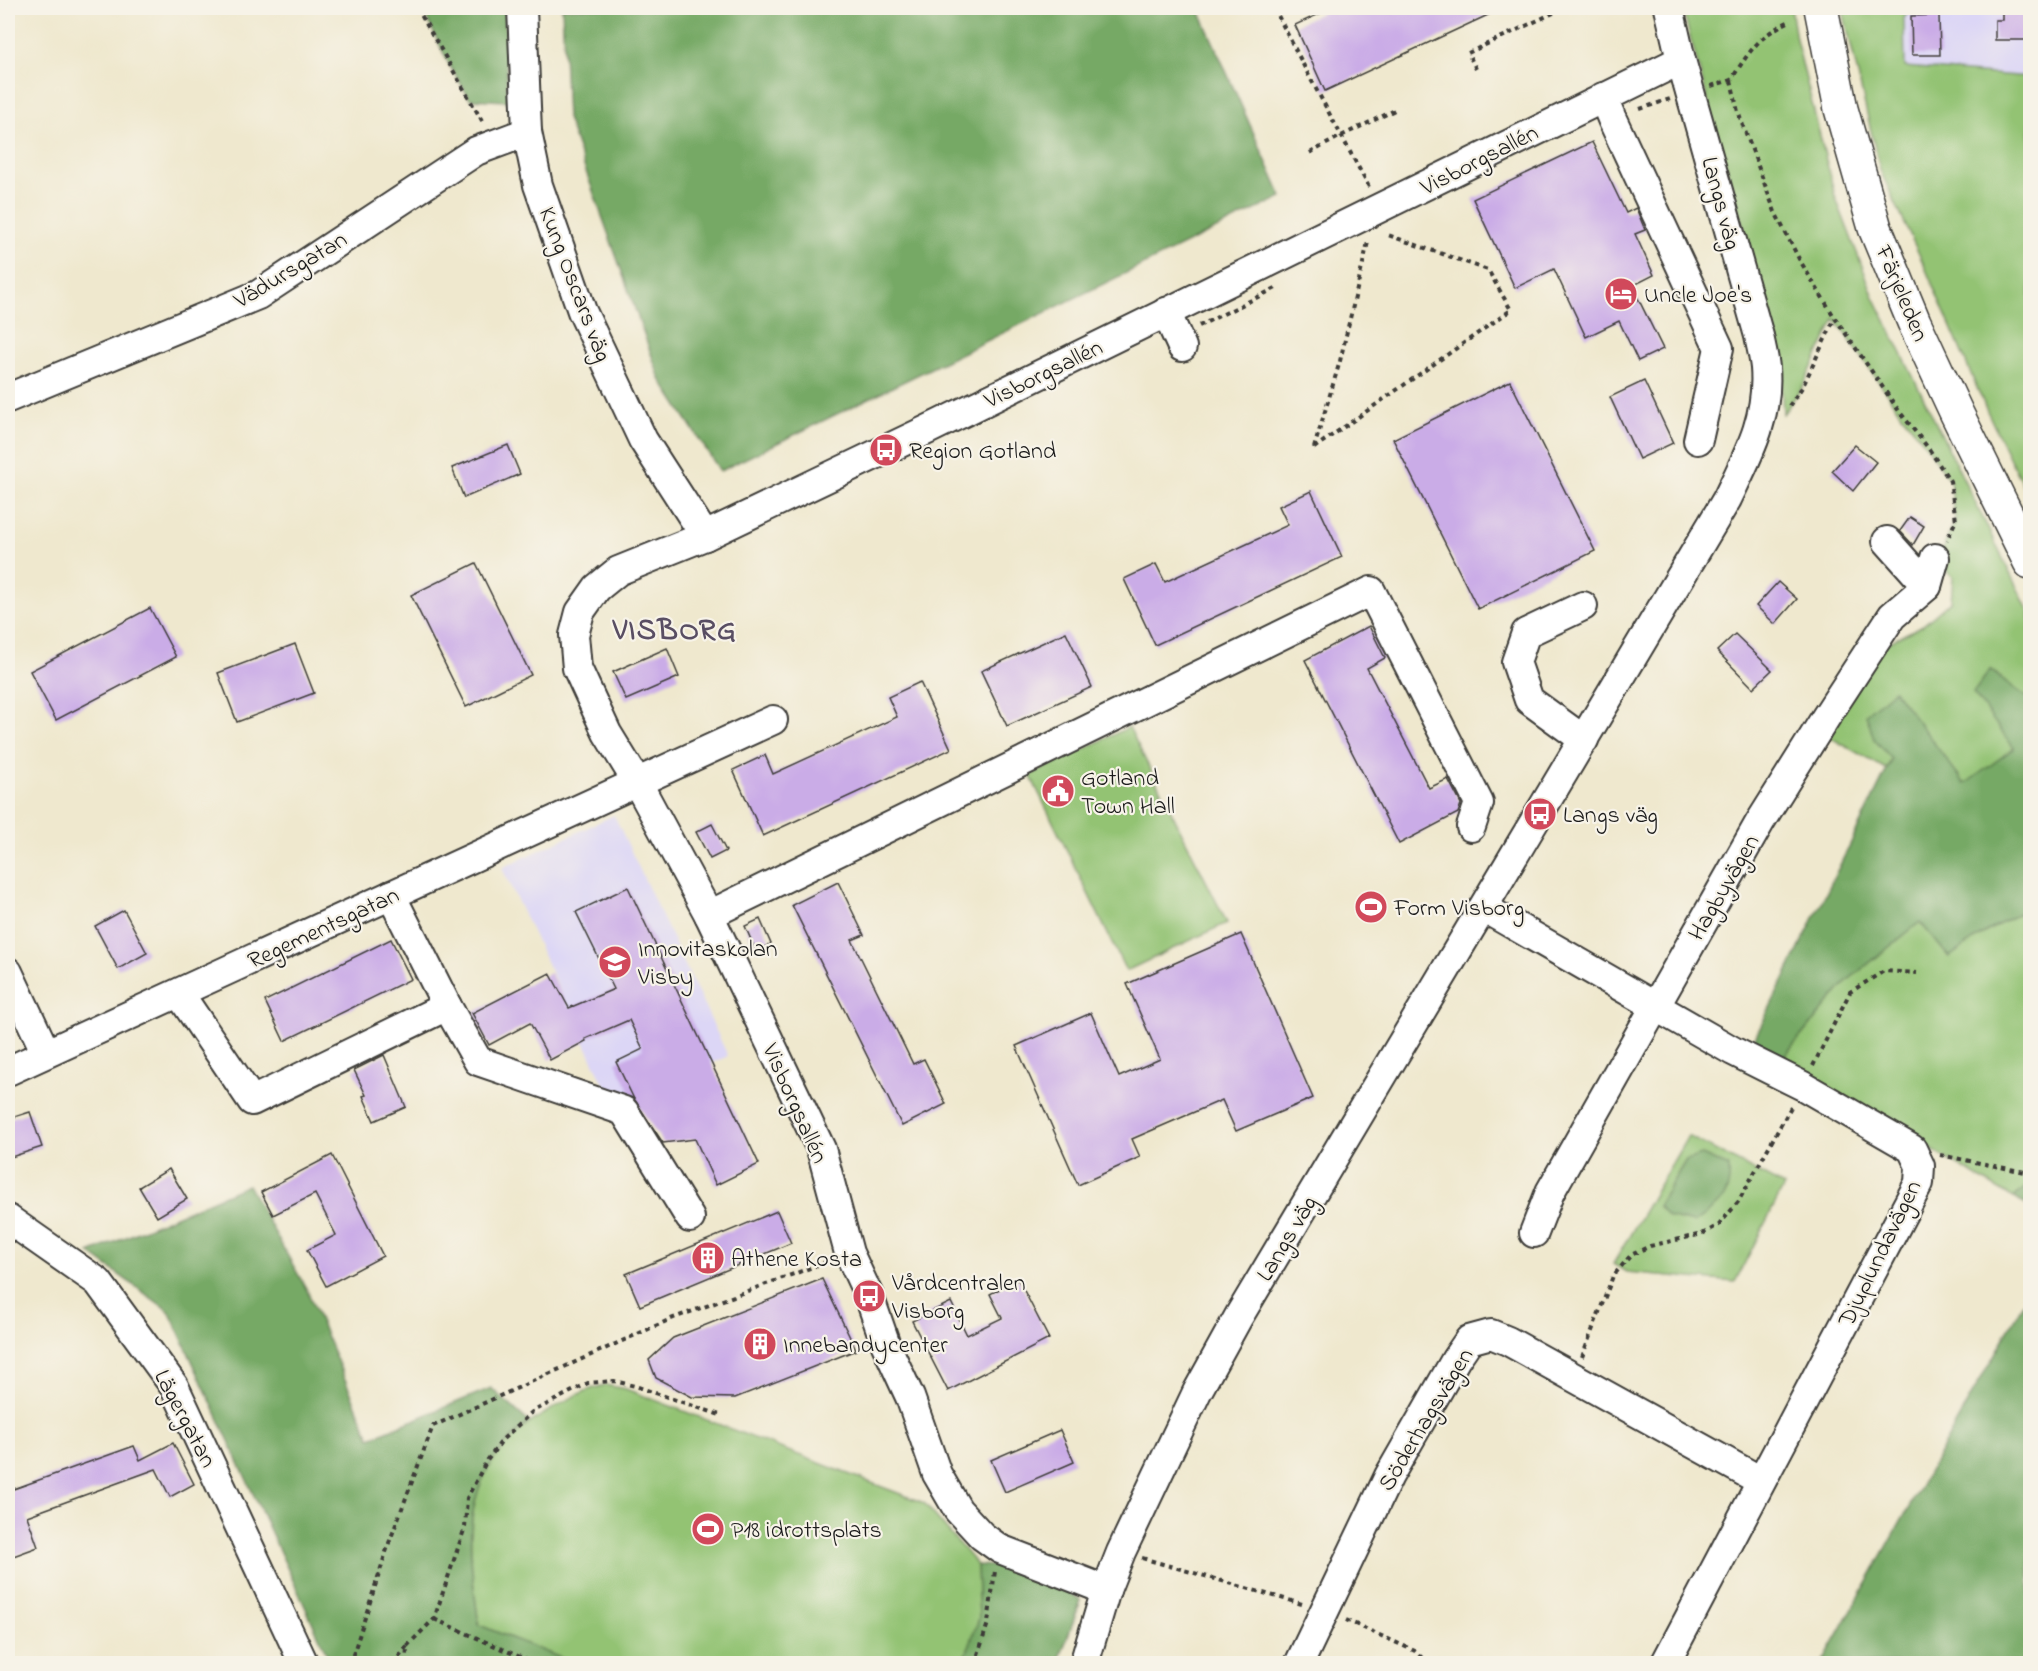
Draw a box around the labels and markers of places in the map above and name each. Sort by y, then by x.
hotel icon: Uncle Joe's [1603,276,1639,312]
place label: Uncle Joe's [1644,279,1752,314]
bus stop icon: Region Gotland [868,432,904,468]
place label: Region Gotland [909,435,1057,470]
place label: Gotland Town Hall [1081,762,1175,825]
public building icon: Gotland Town Hall [1040,773,1076,809]
bus stop icon: Langs väg [1522,796,1558,832]
place label: Langs väg [1563,799,1658,834]
sports icon: Form Visborg [1353,889,1389,925]
place label: Form Visborg [1393,892,1524,927]
place label: Innovitaskolan Visby [637,933,778,997]
school or university icon: Innovitaskolan Visby [597,944,633,980]
building icon: Athene Kosta [690,1240,726,1276]
place label: Athene Kosta [731,1243,862,1278]
place label: Vårdcentralen Visborg [891,1267,1026,1330]
bus stop icon: Vårdcentralen Visborg [851,1278,887,1314]
building icon: Innebandycenter [742,1326,778,1362]
place label: Innebandycenter [783,1329,948,1365]
sports icon: P18 idrottsplats [690,1511,726,1547]
place label: P18 idrottsplats [731,1514,882,1549]

